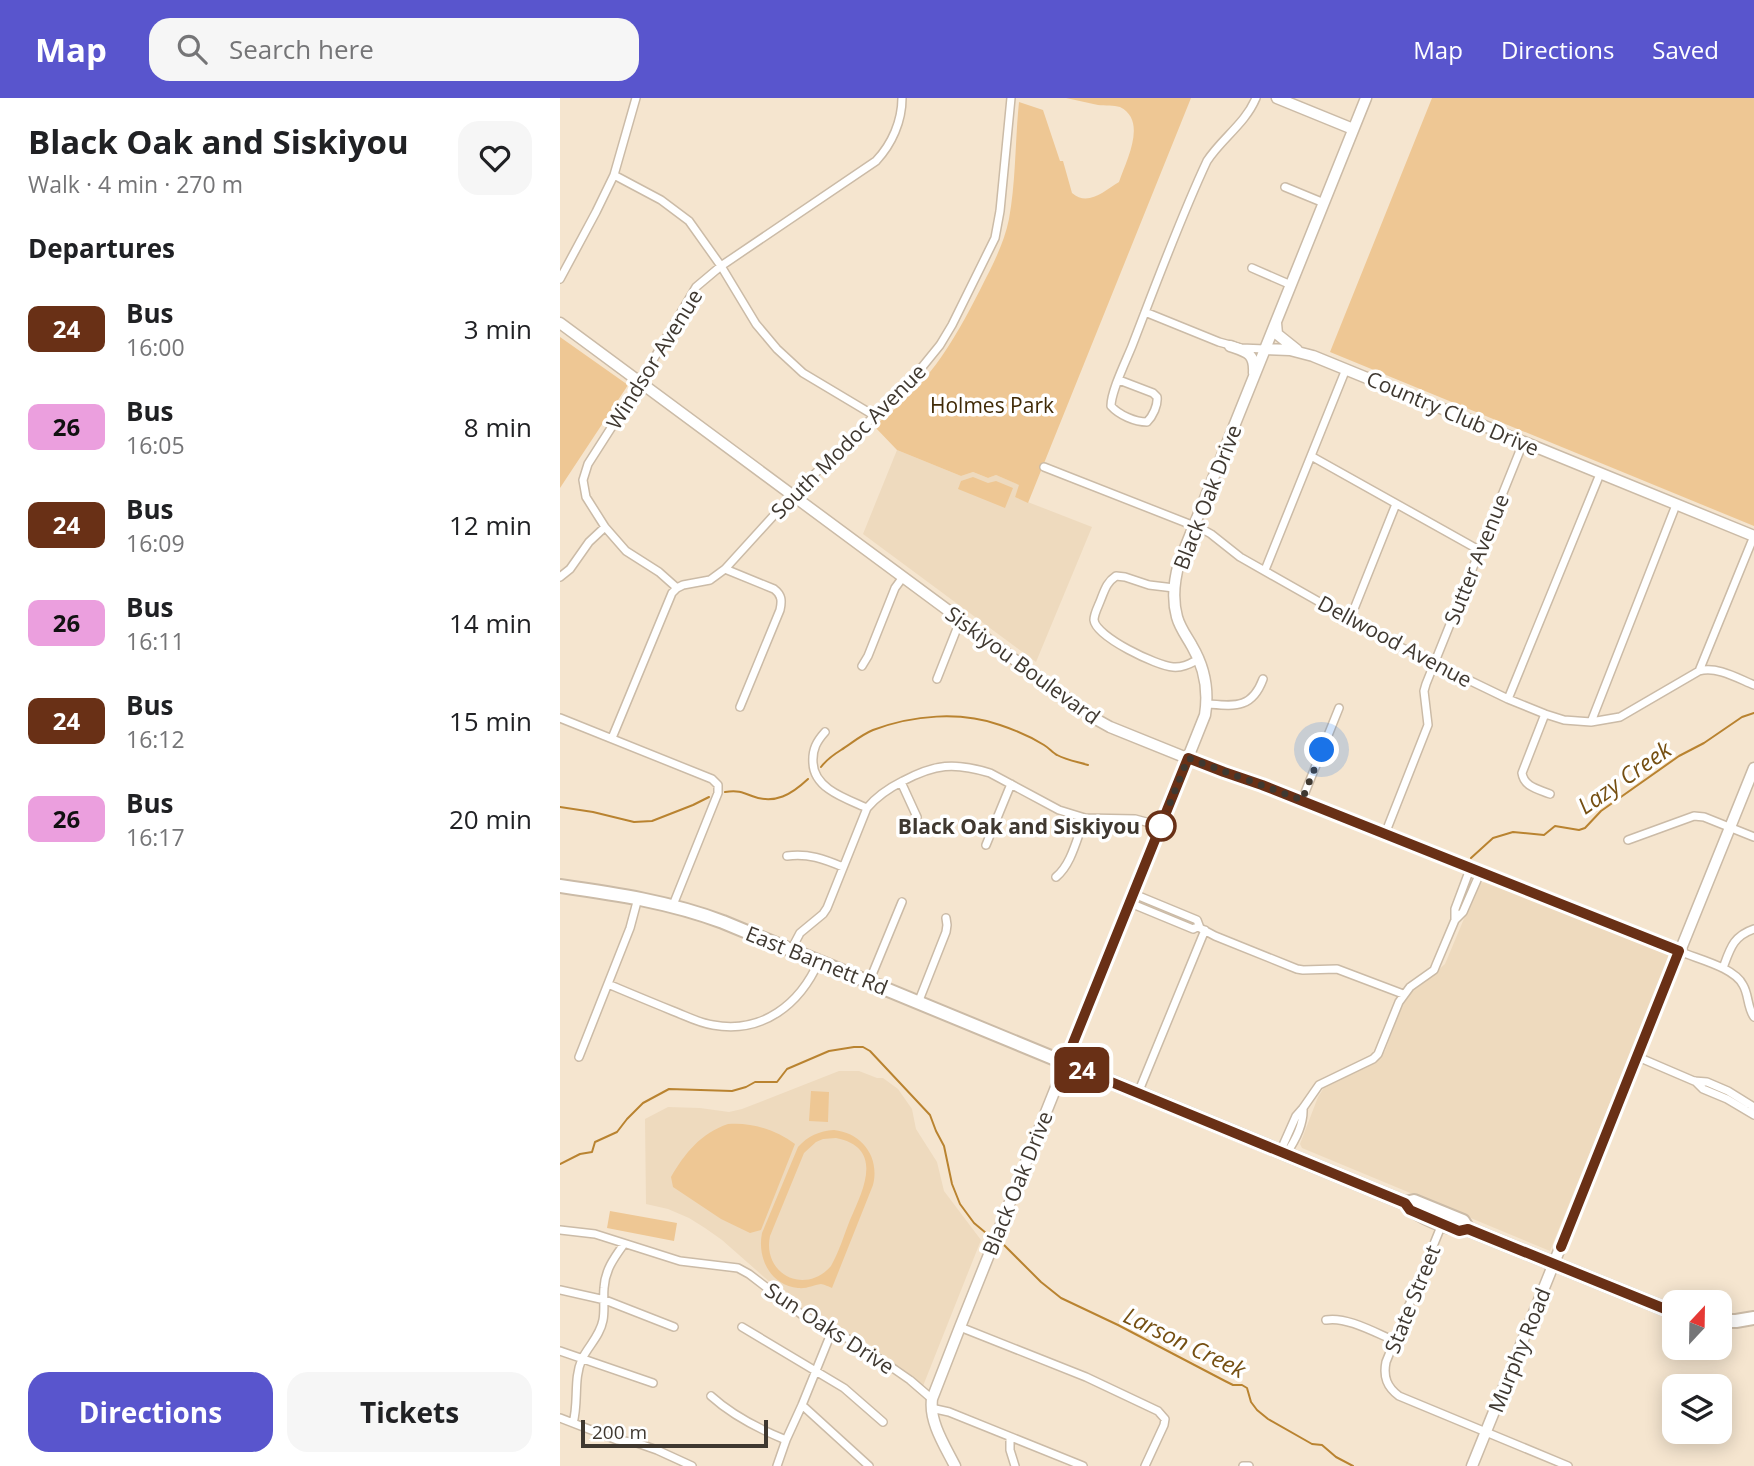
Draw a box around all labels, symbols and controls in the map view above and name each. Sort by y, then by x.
search box [149,18,639,81]
text: Map [35,27,107,72]
icon: search [173,30,211,68]
text: Search here [229,31,374,67]
text: Map [1413,33,1463,66]
text: Directions [1501,33,1614,66]
text: Saved [1652,33,1719,66]
text: Black Oak and Siskiyou [28,119,409,164]
button: heart [458,121,532,195]
text: Walk · 4 min · 270 m [28,168,243,200]
text: Departures [28,230,175,266]
street label: Windsor Avenue [600,284,708,434]
text: Bus [126,295,173,331]
text: 3 min [464,311,532,347]
text: 24 [53,312,80,345]
text: 16:00 [126,331,185,363]
street label: South Modoc Avenue [764,357,932,525]
street label: Country Club Drive [1362,364,1544,462]
park label: Holmes Park [930,391,1054,419]
text: Bus [126,393,173,429]
text: 8 min [464,409,532,445]
text: 26 [53,410,80,443]
street label: Black Oak Drive [1167,421,1247,573]
text: 16:05 [126,429,185,461]
street label: Sutter Avenue [1437,490,1515,628]
text: Bus [126,491,173,527]
text: 12 min [449,507,532,543]
text: 24 [53,508,80,541]
text: 16:09 [126,527,185,559]
text: Bus [126,589,173,625]
street label: Dellwood Avenue [1313,589,1477,693]
street label: Siskiyou Boulevard [940,599,1106,731]
text: 14 min [449,605,532,641]
text: 26 [53,606,80,639]
text: 16:11 [126,625,185,657]
text: Bus [126,687,173,723]
text: 15 min [449,703,532,739]
text: 24 [53,704,80,737]
text: 16:12 [126,723,185,755]
your location [1304,732,1339,767]
water label: Lazy Creek [1571,733,1678,821]
text: Bus [126,785,173,821]
text: 20 min [449,801,532,837]
text: 26 [53,802,80,835]
marker: Black Oak and Siskiyou [1146,811,1176,841]
place label: Black Oak and Siskiyou [898,812,1140,840]
text: 16:17 [126,821,185,853]
street label: East Barnett Rd [742,919,892,1001]
line badge: 24 [1050,1047,1114,1093]
text: 24 [1068,1053,1096,1086]
street label: Black Oak Drive [975,1107,1059,1259]
street label: State Street [1378,1241,1446,1357]
street label: Sun Oaks Drive [760,1276,900,1380]
street label: Murphy Road [1481,1283,1557,1417]
north arrow [1662,1290,1732,1360]
map controls [1662,1290,1732,1444]
water label: Larson Creek [1119,1299,1252,1386]
button: Directions [28,1372,273,1452]
button: Tickets [287,1372,532,1452]
button: layers [1662,1374,1732,1444]
scale bar [581,1417,768,1449]
text: 200 m [592,1419,647,1445]

